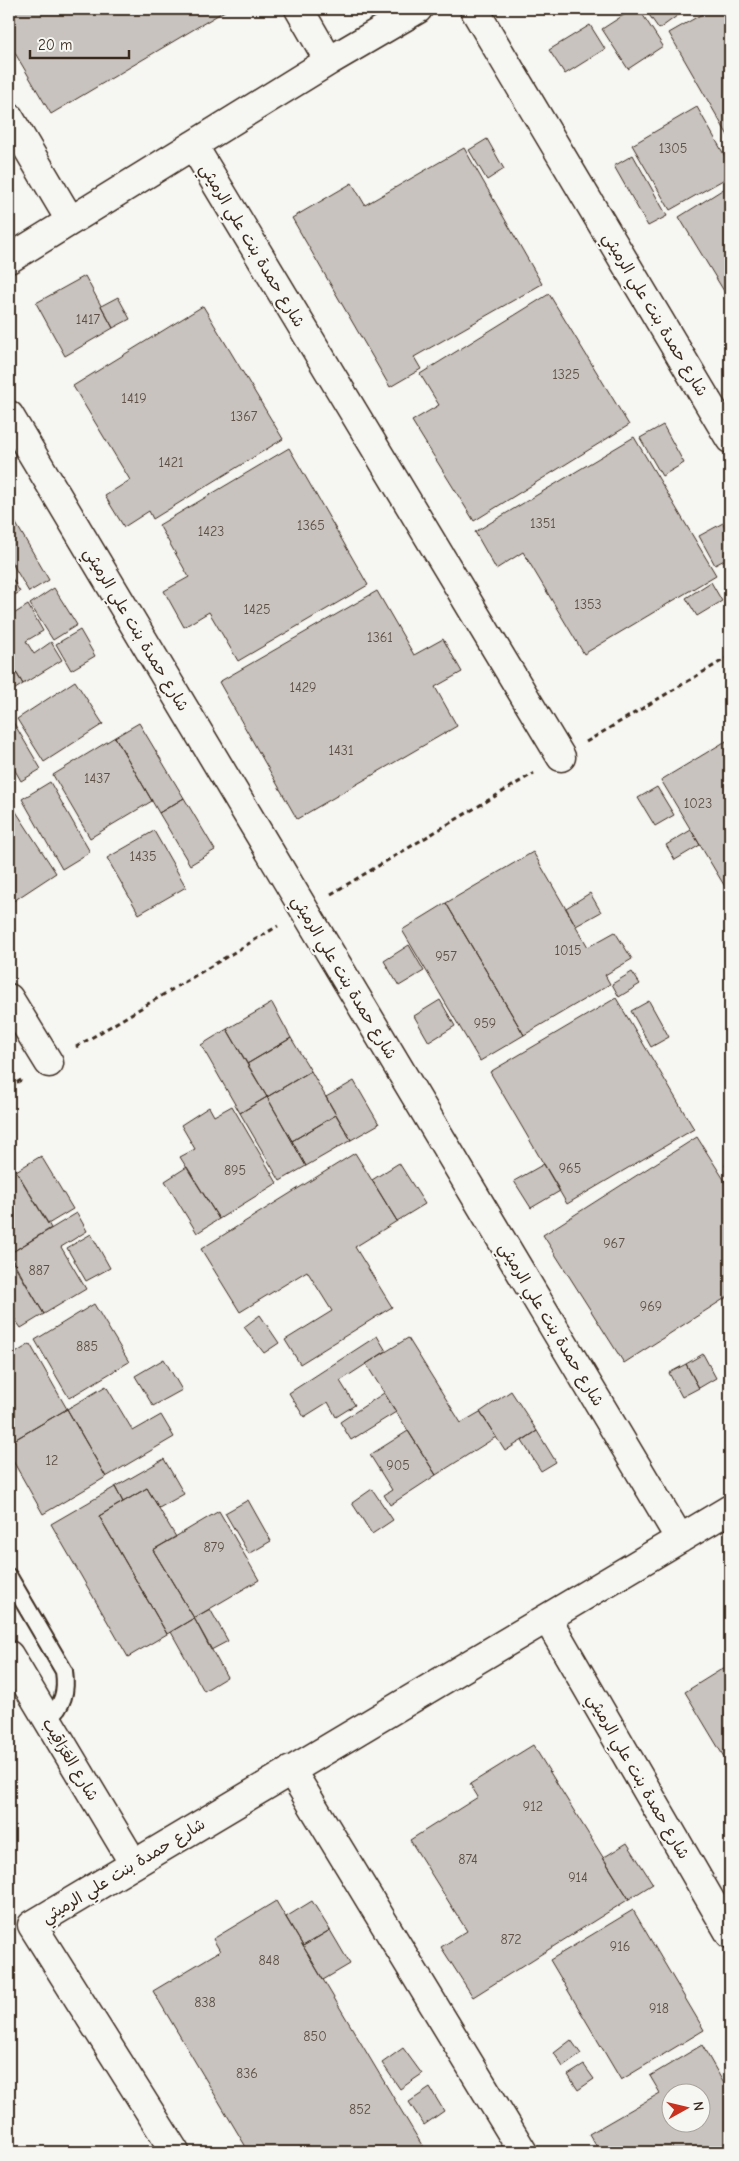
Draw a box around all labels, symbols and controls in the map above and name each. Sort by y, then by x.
scale bar [30,28,129,60]
text: 20 m [38,36,72,54]
house number: 1305 [659,140,687,157]
street label: شارع حمدة بنت علي الرميثي [192,161,308,333]
street label: شارع حمدة بنت علي الرميثي [595,230,711,402]
house number: 1417 [76,311,101,328]
house number: 1325 [552,366,580,383]
house number: 1419 [121,390,147,407]
house number: 1367 [231,408,258,425]
house number: 1421 [158,454,184,471]
house number: 1351 [530,515,556,532]
house number: 1365 [297,517,325,534]
house number: 1423 [198,523,224,540]
street label: شارع حمدة بنت علي الرميثي [76,545,192,717]
house number: 1353 [574,596,602,613]
house number: 1425 [243,601,271,618]
house number: 1361 [367,629,393,646]
house number: 1429 [289,679,317,696]
house number: 1431 [329,742,353,759]
house number: 1437 [84,770,110,787]
house number: 1023 [684,795,712,812]
house number: 1435 [130,848,156,865]
street label: شارع حمدة بنت علي الرميثي [284,893,400,1065]
house number: 1015 [554,942,582,959]
house number: 957 [435,948,457,965]
house number: 959 [474,1015,496,1032]
house number: 965 [559,1160,581,1177]
house number: 895 [224,1162,246,1179]
house number: 967 [603,1235,625,1252]
street label: شارع حمدة بنت علي الرميثي [491,1240,607,1412]
house number: 887 [28,1262,50,1279]
house number: 969 [640,1298,662,1315]
house number: 885 [76,1338,98,1355]
house number: 12 [46,1452,58,1469]
house number: 905 [386,1457,410,1474]
house number: 879 [203,1539,225,1556]
street label: شارع حمدة بنت علي الرميثي [579,1691,693,1865]
street label: شارع العَرَاقِيب [37,1715,102,1805]
house number: 912 [523,1798,543,1815]
street label: شارع حمدة بنت علي الرميثي [39,1815,211,1931]
house number: 874 [458,1851,478,1868]
house number: 914 [568,1869,588,1886]
house number: 872 [500,1931,522,1948]
house number: 916 [610,1938,630,1955]
house number: 848 [258,1952,280,1969]
house number: 838 [194,1994,216,2011]
house number: 918 [649,2000,669,2017]
house number: 850 [303,2028,327,2045]
house number: 836 [236,2065,258,2082]
north arrow [662,2084,712,2134]
house number: 852 [349,2101,371,2118]
text: N [689,2101,707,2112]

